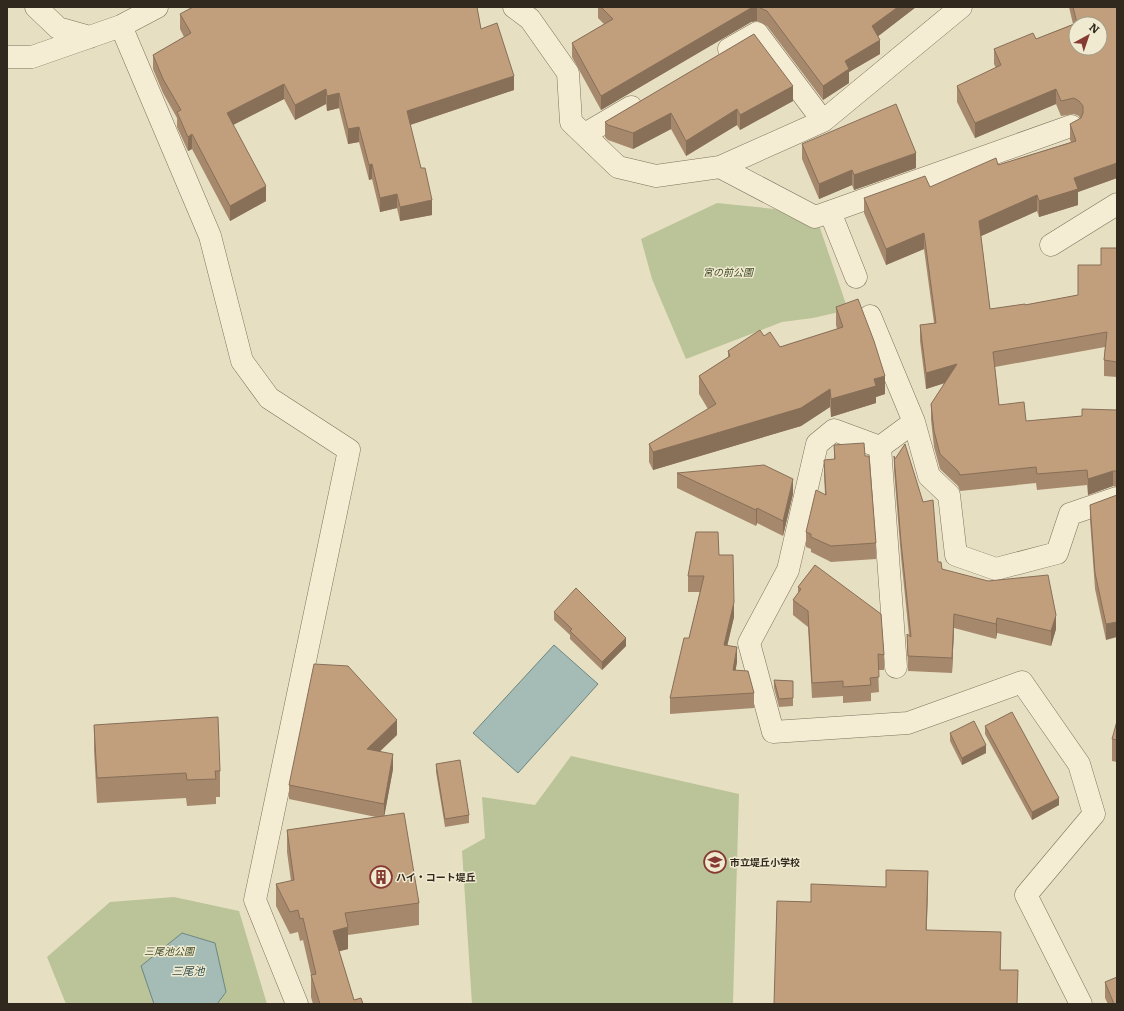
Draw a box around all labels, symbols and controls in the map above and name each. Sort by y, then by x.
north arrow [1068,16,1108,56]
text: N [1086,18,1104,37]
park label: 宮の前公園 [703,264,755,279]
school or university icon: 市立堤丘小学校 [702,849,728,875]
place label: 市立堤丘小学校 [730,854,800,869]
building icon: ハイ・コート堤丘 [368,864,394,890]
place label: ハイ・コート堤丘 [396,869,476,884]
park label: 三尾池公園 [144,943,196,958]
water label: 三尾池 [172,962,205,978]

